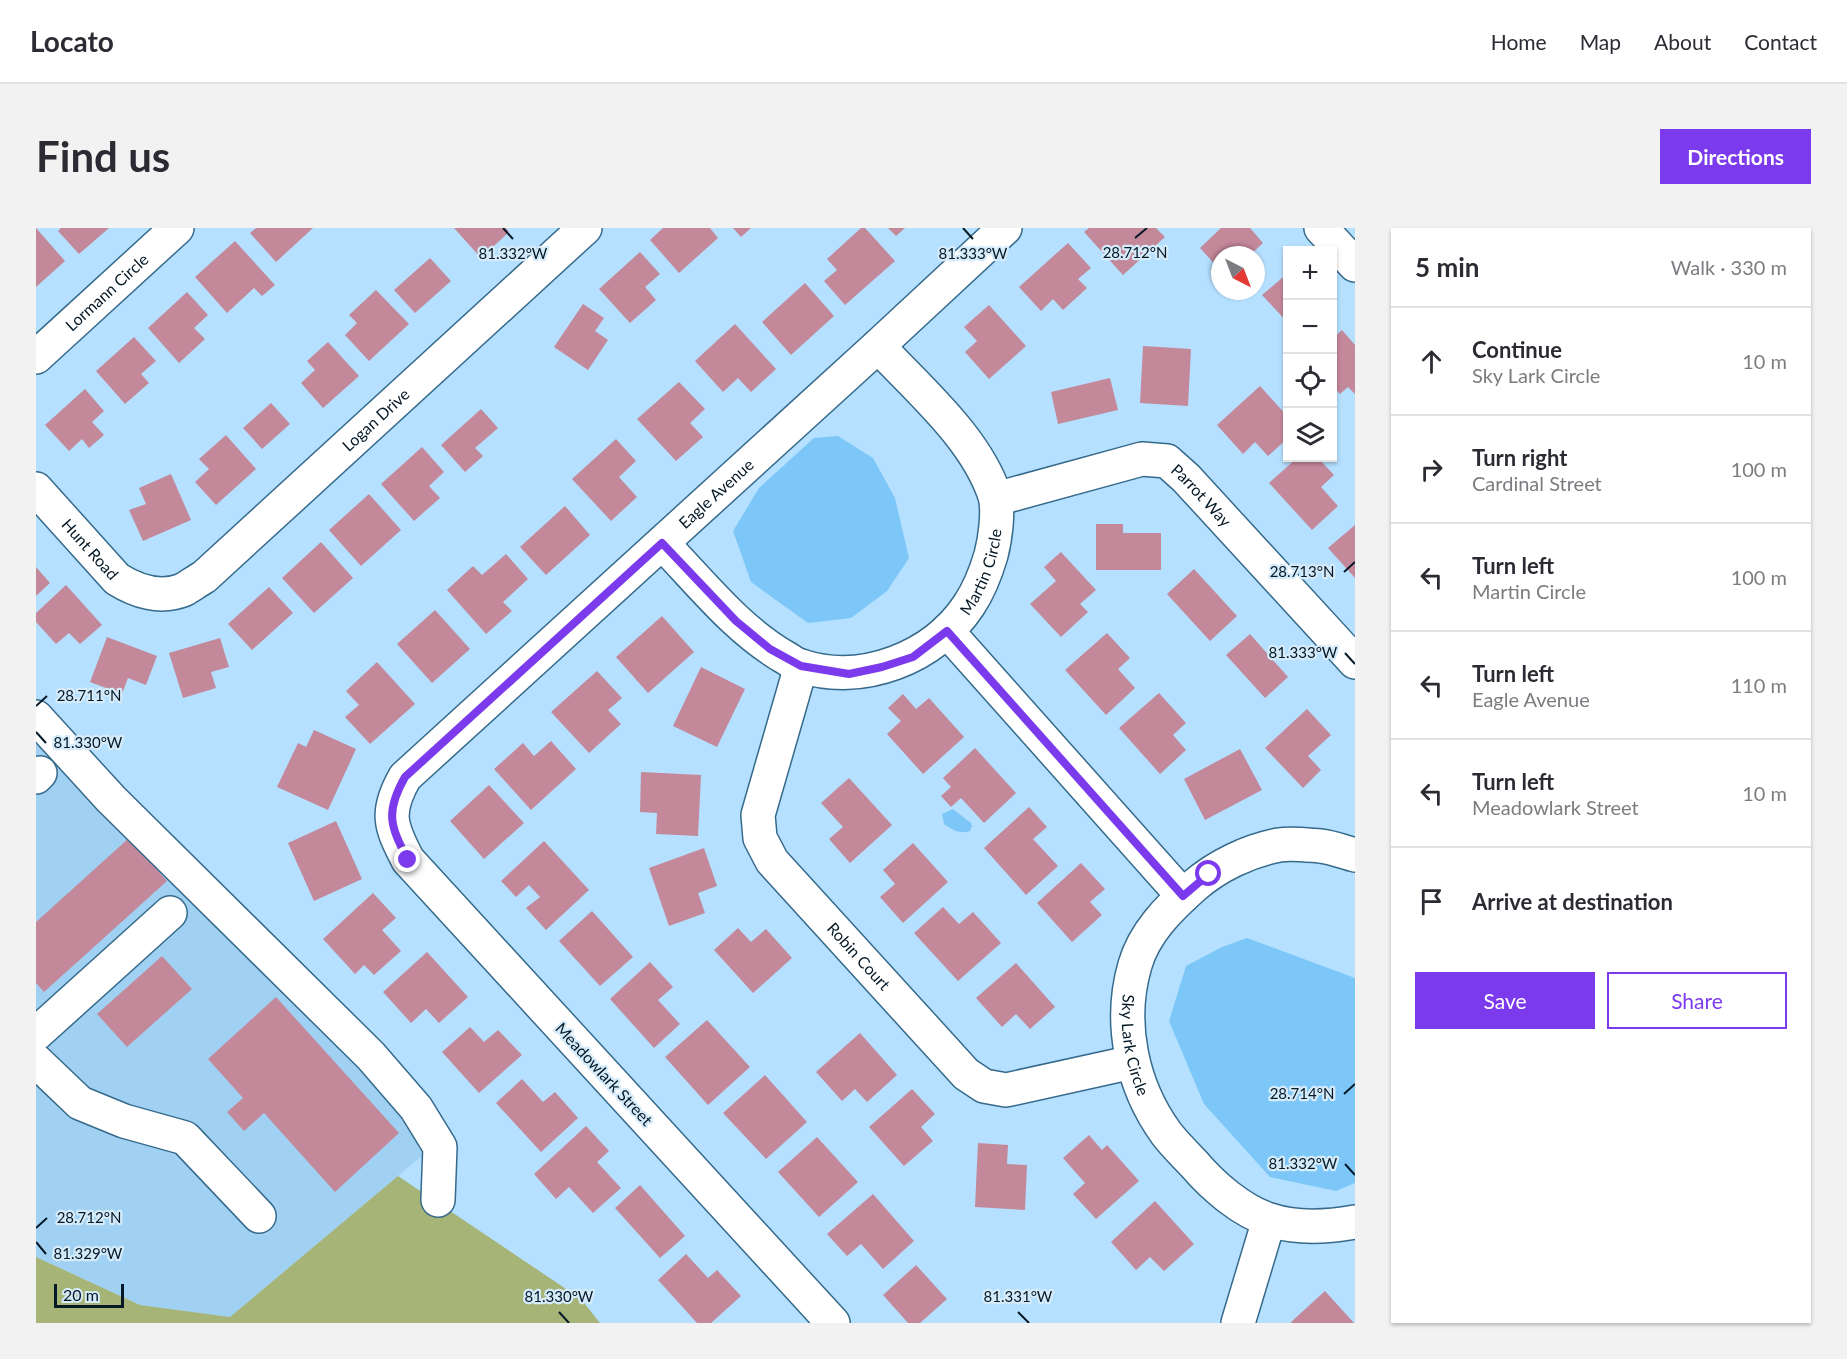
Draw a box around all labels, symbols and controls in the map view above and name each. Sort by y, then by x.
text: Locato [30,24,114,58]
text: Home [1491,29,1547,54]
text: Map [1580,29,1621,54]
text: About [1654,29,1711,54]
text: Contact [1744,29,1817,54]
button: Directions [1660,129,1811,184]
text: Find us [36,131,170,181]
text: 28.712°N [1103,243,1167,261]
text: 81.332°W [479,244,548,262]
text: 81.333°W [939,244,1008,262]
north arrow [1211,246,1265,300]
map controls [1283,246,1337,462]
button: + [1283,246,1337,300]
street label: Lormann Circle [61,249,152,334]
text: 5 min [1415,251,1479,283]
text: Walk · 330 m [1671,255,1787,279]
button: − [1283,300,1337,354]
text: Continue [1472,336,1562,363]
icon: ahead [1415,345,1448,378]
text: 10 m [1742,349,1787,373]
button: locate [1283,354,1337,408]
text: Sky Lark Circle [1472,363,1600,387]
street label: Logan Drive [338,384,413,455]
button: layers [1283,408,1337,462]
text: Turn right [1472,444,1567,471]
icon: right [1415,453,1448,486]
street label: Eagle Avenue [674,454,757,532]
text: 100 m [1731,457,1787,481]
street label: Parrot Way [1168,460,1236,531]
text: Cardinal Street [1472,471,1602,495]
street label: Hunt Road [58,515,123,583]
street label: Martin Circle [955,528,1005,618]
text: Turn left [1472,552,1554,579]
icon: left [1415,561,1448,594]
text: 28.713°N [1270,562,1334,580]
text: 100 m [1731,565,1787,589]
text: Martin Circle [1472,579,1586,603]
text: 81.333°W [1269,643,1338,661]
text: Turn left [1472,660,1554,687]
icon: left [1415,669,1448,702]
text: 110 m [1731,673,1787,697]
text: 28.711°N [57,686,121,704]
text: Eagle Avenue [1472,687,1590,711]
text: 81.330°W [54,733,123,751]
text: Turn left [1472,768,1554,795]
icon: left [1415,777,1448,810]
text: 10 m [1742,781,1787,805]
text: Meadowlark Street [1472,795,1639,819]
route end [394,846,420,872]
route start [1195,860,1221,886]
icon: arrive [1415,885,1448,918]
text: Arrive at destination [1472,888,1673,915]
street label: Robin Court [824,918,895,994]
button: Save [1415,972,1595,1029]
button: Share [1607,972,1787,1029]
street label: Sky Lark Circle [1119,994,1154,1098]
street label: Meadowlark Street [552,1018,657,1129]
text: 28.714°N [1270,1084,1334,1102]
text: 81.332°W [1269,1154,1338,1172]
text: 28.712°N [57,1208,121,1226]
text: 81.329°W [54,1244,123,1262]
scale bar [54,1281,124,1308]
text: 20 m [63,1285,99,1304]
text: 81.330°W [525,1287,594,1305]
text: 81.331°W [984,1287,1053,1305]

